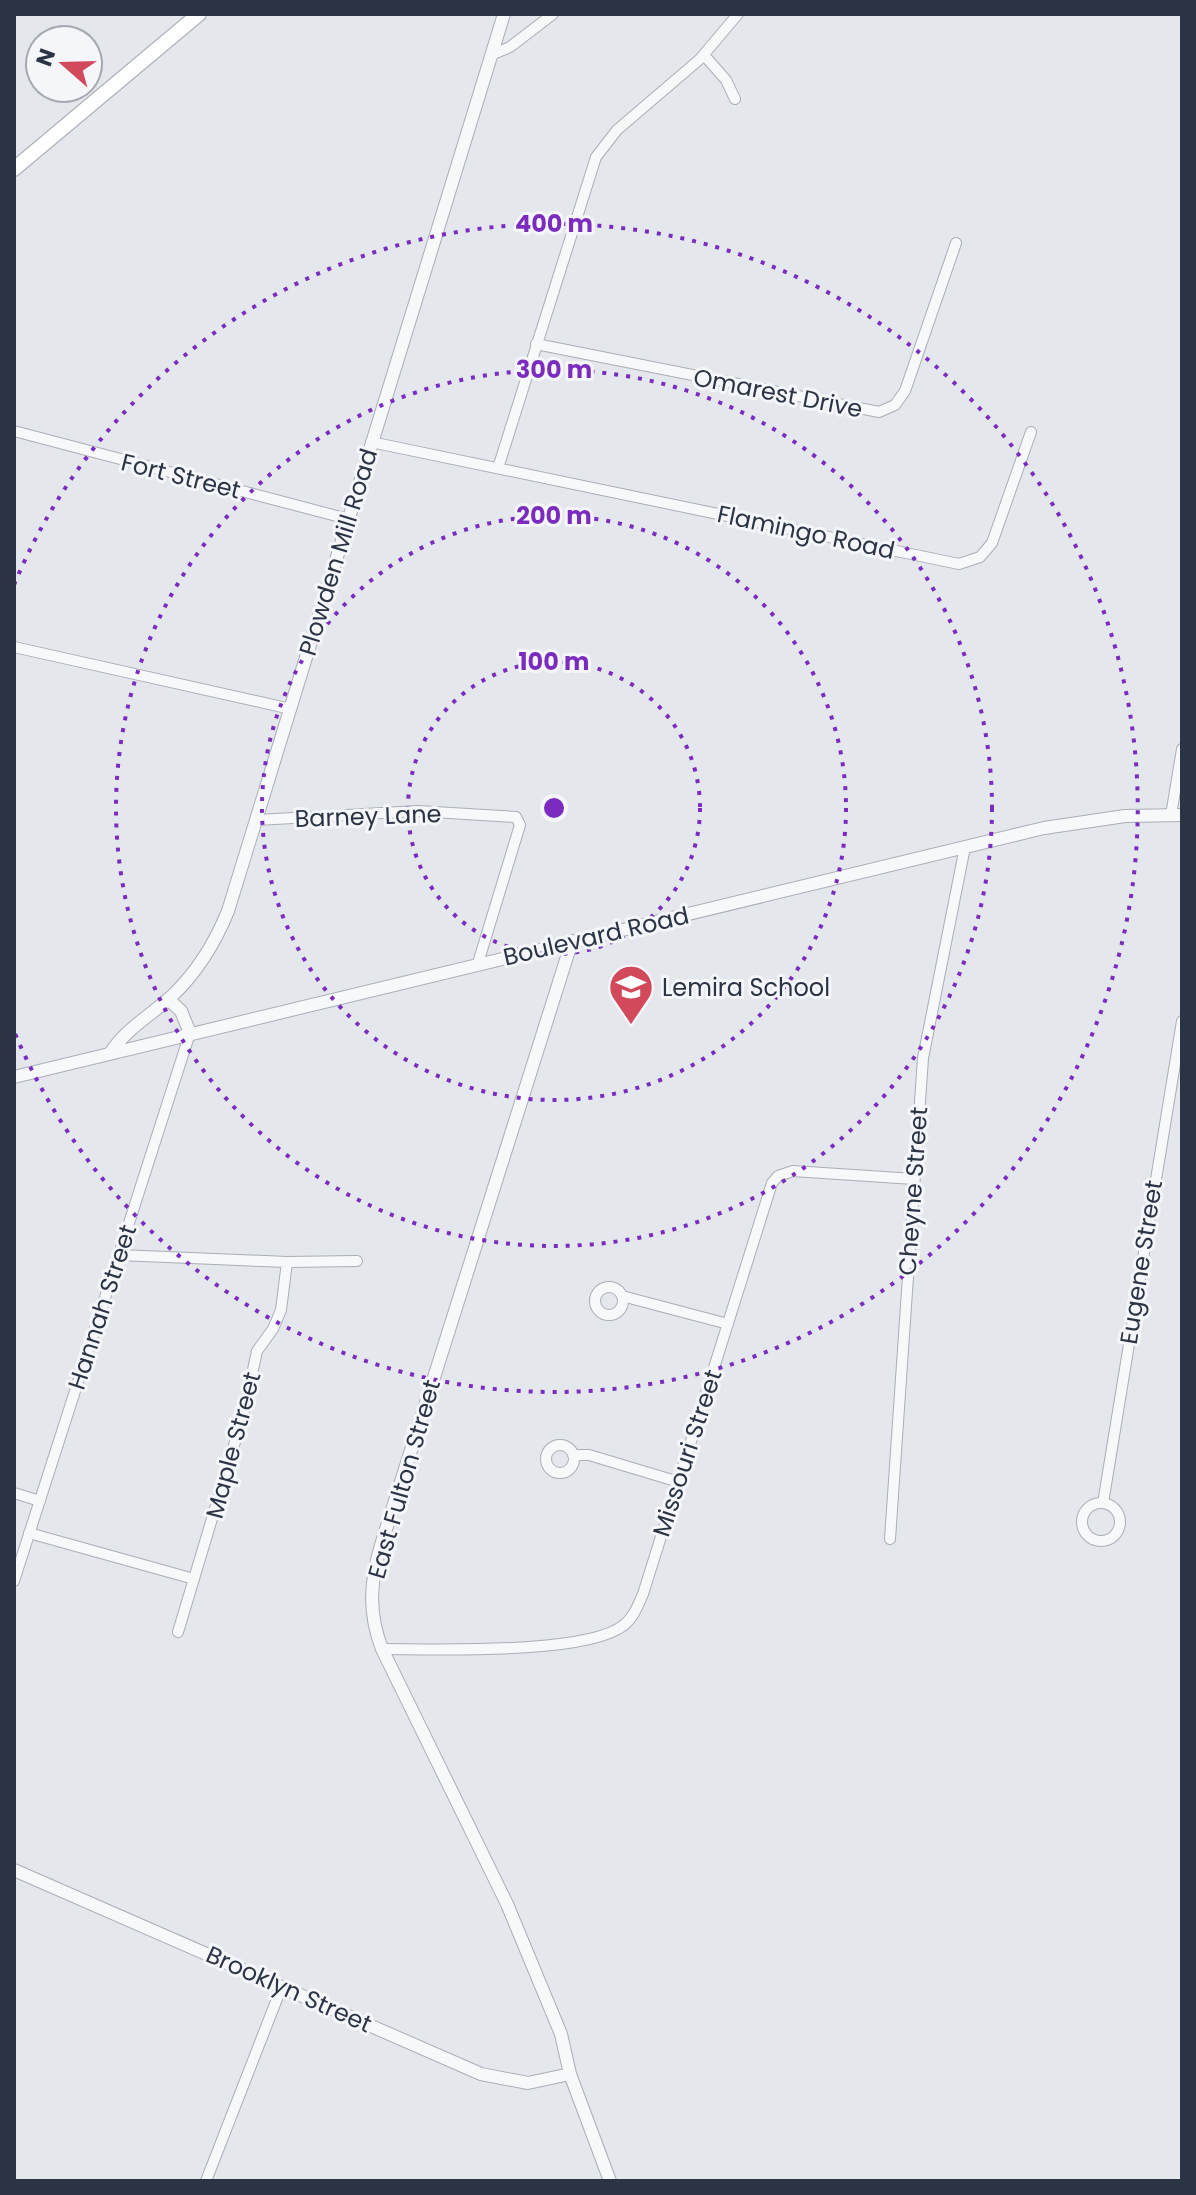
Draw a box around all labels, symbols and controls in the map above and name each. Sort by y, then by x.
north arrow [24,24,104,104]
text: N [28,44,63,70]
text: 400 m [515,207,593,240]
text: 300 m [516,353,592,386]
street label: Omarest Drive [691,360,865,426]
street label: Plowden Mill Road [291,444,385,660]
street label: Fort Street [118,445,244,507]
street label: Flamingo Road [714,497,898,567]
text: 200 m [516,499,592,532]
text: 100 m [519,645,589,678]
centre of rings [540,794,568,822]
street label: Barney Lane [294,797,442,835]
street label: Boulevard Road [500,899,692,973]
school or university icon: Lemira School [607,963,655,1026]
place label: Lemira School [662,971,830,1004]
street label: Cheyne Street [891,1105,935,1277]
street label: Eugene Street [1112,1178,1170,1346]
street label: Hannah Street [60,1220,144,1394]
street label: Missouri Street [644,1365,730,1541]
street label: Maple Street [198,1368,268,1522]
street label: East Fulton Street [360,1376,448,1582]
street label: Brooklyn Street [201,1938,377,2040]

